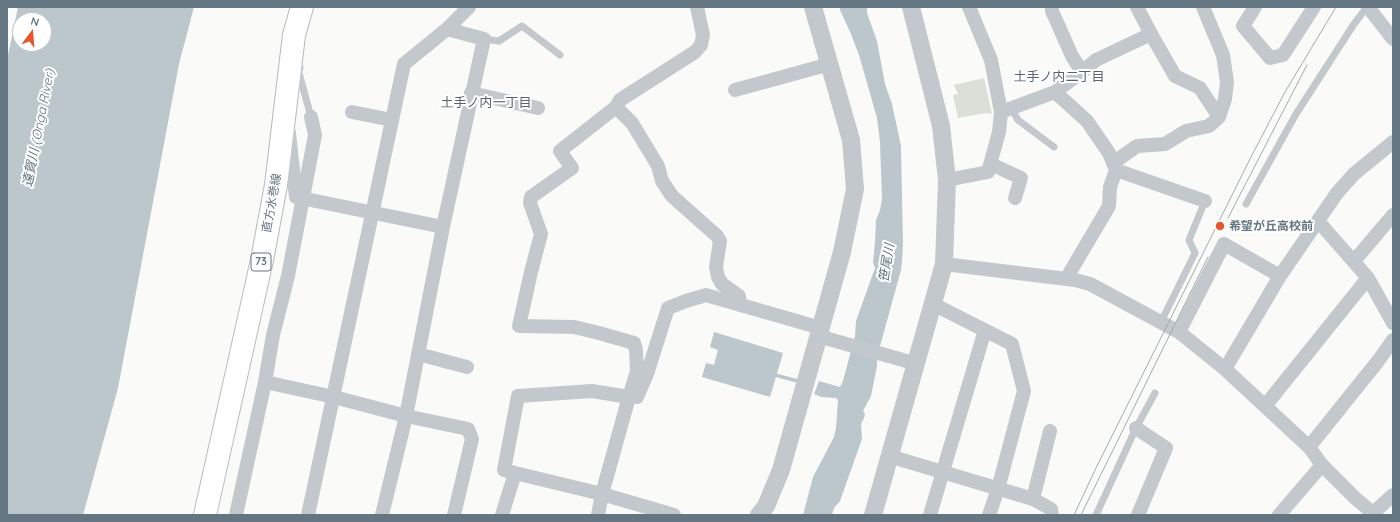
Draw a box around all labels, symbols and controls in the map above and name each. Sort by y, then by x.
north arrow [12,12,52,52]
text: N [29,14,41,29]
water label: 遠賀川 (Onga River) [20,68,58,188]
district label: 土手ノ内二丁目 [1014,69,1104,85]
district label: 土手ノ内一丁目 [441,95,531,111]
street label: 直方水巻線 [260,172,284,234]
place label: 希望が丘高校前 [1229,219,1313,233]
marker: 希望が丘高校前 [1214,220,1226,232]
water label: 笹尾川 [876,243,898,283]
road number: 73 [251,253,271,271]

